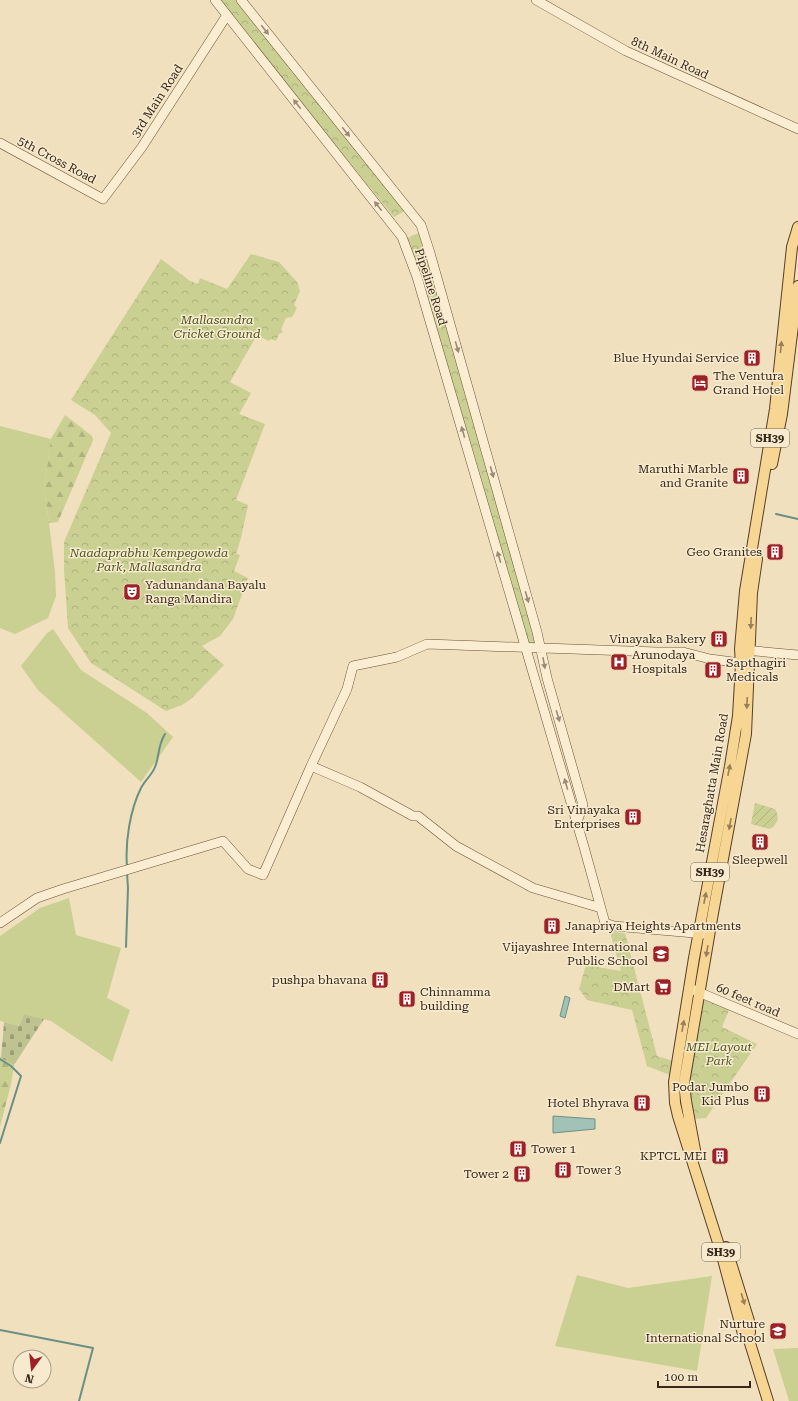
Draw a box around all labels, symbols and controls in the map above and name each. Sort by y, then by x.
one-way arrow [261,25,269,36]
street label: 8th Main Road [629,34,711,82]
street label: 3rd Main Road [128,62,186,140]
one-way arrow [294,99,302,109]
one-way arrow [342,127,350,138]
street label: 5th Cross Road [15,133,99,187]
one-way arrow [373,201,382,212]
street label: Pipeline Road [412,247,450,328]
park label: Mallasandra Cricket Ground [174,313,261,341]
one-way arrow [454,341,460,353]
one-way arrow [778,341,785,353]
building icon: Blue Hyundai Service [742,348,762,368]
place label: Blue Hyundai Service [613,351,739,365]
place label: The Ventura Grand Hotel [713,369,784,397]
hotel icon: The Ventura Grand Hotel [690,373,710,393]
one-way arrow [460,426,466,438]
road number: SH39 [751,429,789,447]
place label: Maruthi Marble and Granite [638,462,728,490]
one-way arrow [489,466,495,478]
building icon: Maruthi Marble and Granite [731,466,751,486]
building icon: Geo Granites [765,542,785,562]
place label: Geo Granites [686,545,762,559]
park label: Naadaprabhu Kempegowda Park, Mallasandra [69,546,228,574]
one-way arrow [496,550,502,562]
place label: Yadunandana Bayalu Ranga Mandira [145,578,267,606]
theatre icon: Yadunandana Bayalu Ranga Mandira [122,582,142,602]
one-way arrow [524,591,530,603]
one-way arrow [748,617,754,630]
building icon: Vinayaka Bakery [709,629,729,649]
place label: Vinayaka Bakery [609,632,707,646]
place label: Arunodaya Hospitals [632,648,696,676]
hospital icon: Arunodaya Hospitals [609,652,629,672]
place label: Sapthagiri Medicals [726,656,786,684]
one-way arrow [542,657,548,669]
building icon: Sapthagiri Medicals [703,660,723,680]
one-way arrow [744,697,751,710]
one-way arrow [555,710,561,722]
street label: Hesaraghatta Main Road [693,712,731,854]
one-way arrow [727,764,733,776]
one-way arrow [563,778,569,790]
place label: Sri Vinayaka Enterprises [548,803,620,831]
building icon: Sri Vinayaka Enterprises [623,807,643,827]
one-way arrow [727,817,733,830]
building icon: Sleepwell [750,832,770,852]
place label: Sleepwell [732,853,788,867]
road number: SH39 [691,863,729,881]
one-way arrow [702,892,708,904]
building icon: Janapriya Heights Apartments [542,916,562,936]
place label: Janapriya Heights Apartments [565,919,741,933]
place label: Vijayashree International Public School [502,940,648,968]
school or university icon: Vijayashree International Public School [651,944,671,964]
one-way arrow [704,945,710,958]
building icon: pushpa bhavana [370,970,390,990]
place label: pushpa bhavana [272,973,367,987]
supermarket icon: DMart [653,977,673,997]
place label: DMart [613,980,651,994]
street label: 60 feet road [714,980,782,1020]
place label: Chinnamma building [420,985,491,1013]
building icon: Chinnamma building [397,989,417,1009]
one-way arrow [680,1020,686,1032]
park label: MEI Layout Park [685,1040,753,1068]
place label: Podar Jumbo Kid Plus [672,1080,749,1108]
building icon: Podar Jumbo Kid Plus [752,1084,772,1104]
building icon: Hotel Bhyrava [632,1093,652,1113]
place label: Hotel Bhyrava [547,1096,629,1110]
building icon: Tower 1 [508,1139,528,1159]
place label: Tower 1 [531,1142,577,1156]
building icon: KPTCL MEI [710,1146,730,1166]
place label: KPTCL MEI [640,1149,707,1163]
building icon: Tower 3 [553,1160,573,1180]
place label: Tower 3 [576,1163,622,1177]
building icon: Tower 2 [512,1164,532,1184]
place label: Tower 2 [464,1167,509,1181]
road number: SH39 [702,1243,740,1261]
one-way arrow [740,1294,746,1306]
place label: Nurture International School [646,1317,765,1345]
school or university icon: Nurture International School [768,1321,788,1341]
north arrow [12,1349,52,1389]
scale bar [658,1363,750,1389]
text: 100 m [664,1370,698,1384]
text: N [23,1371,35,1386]

